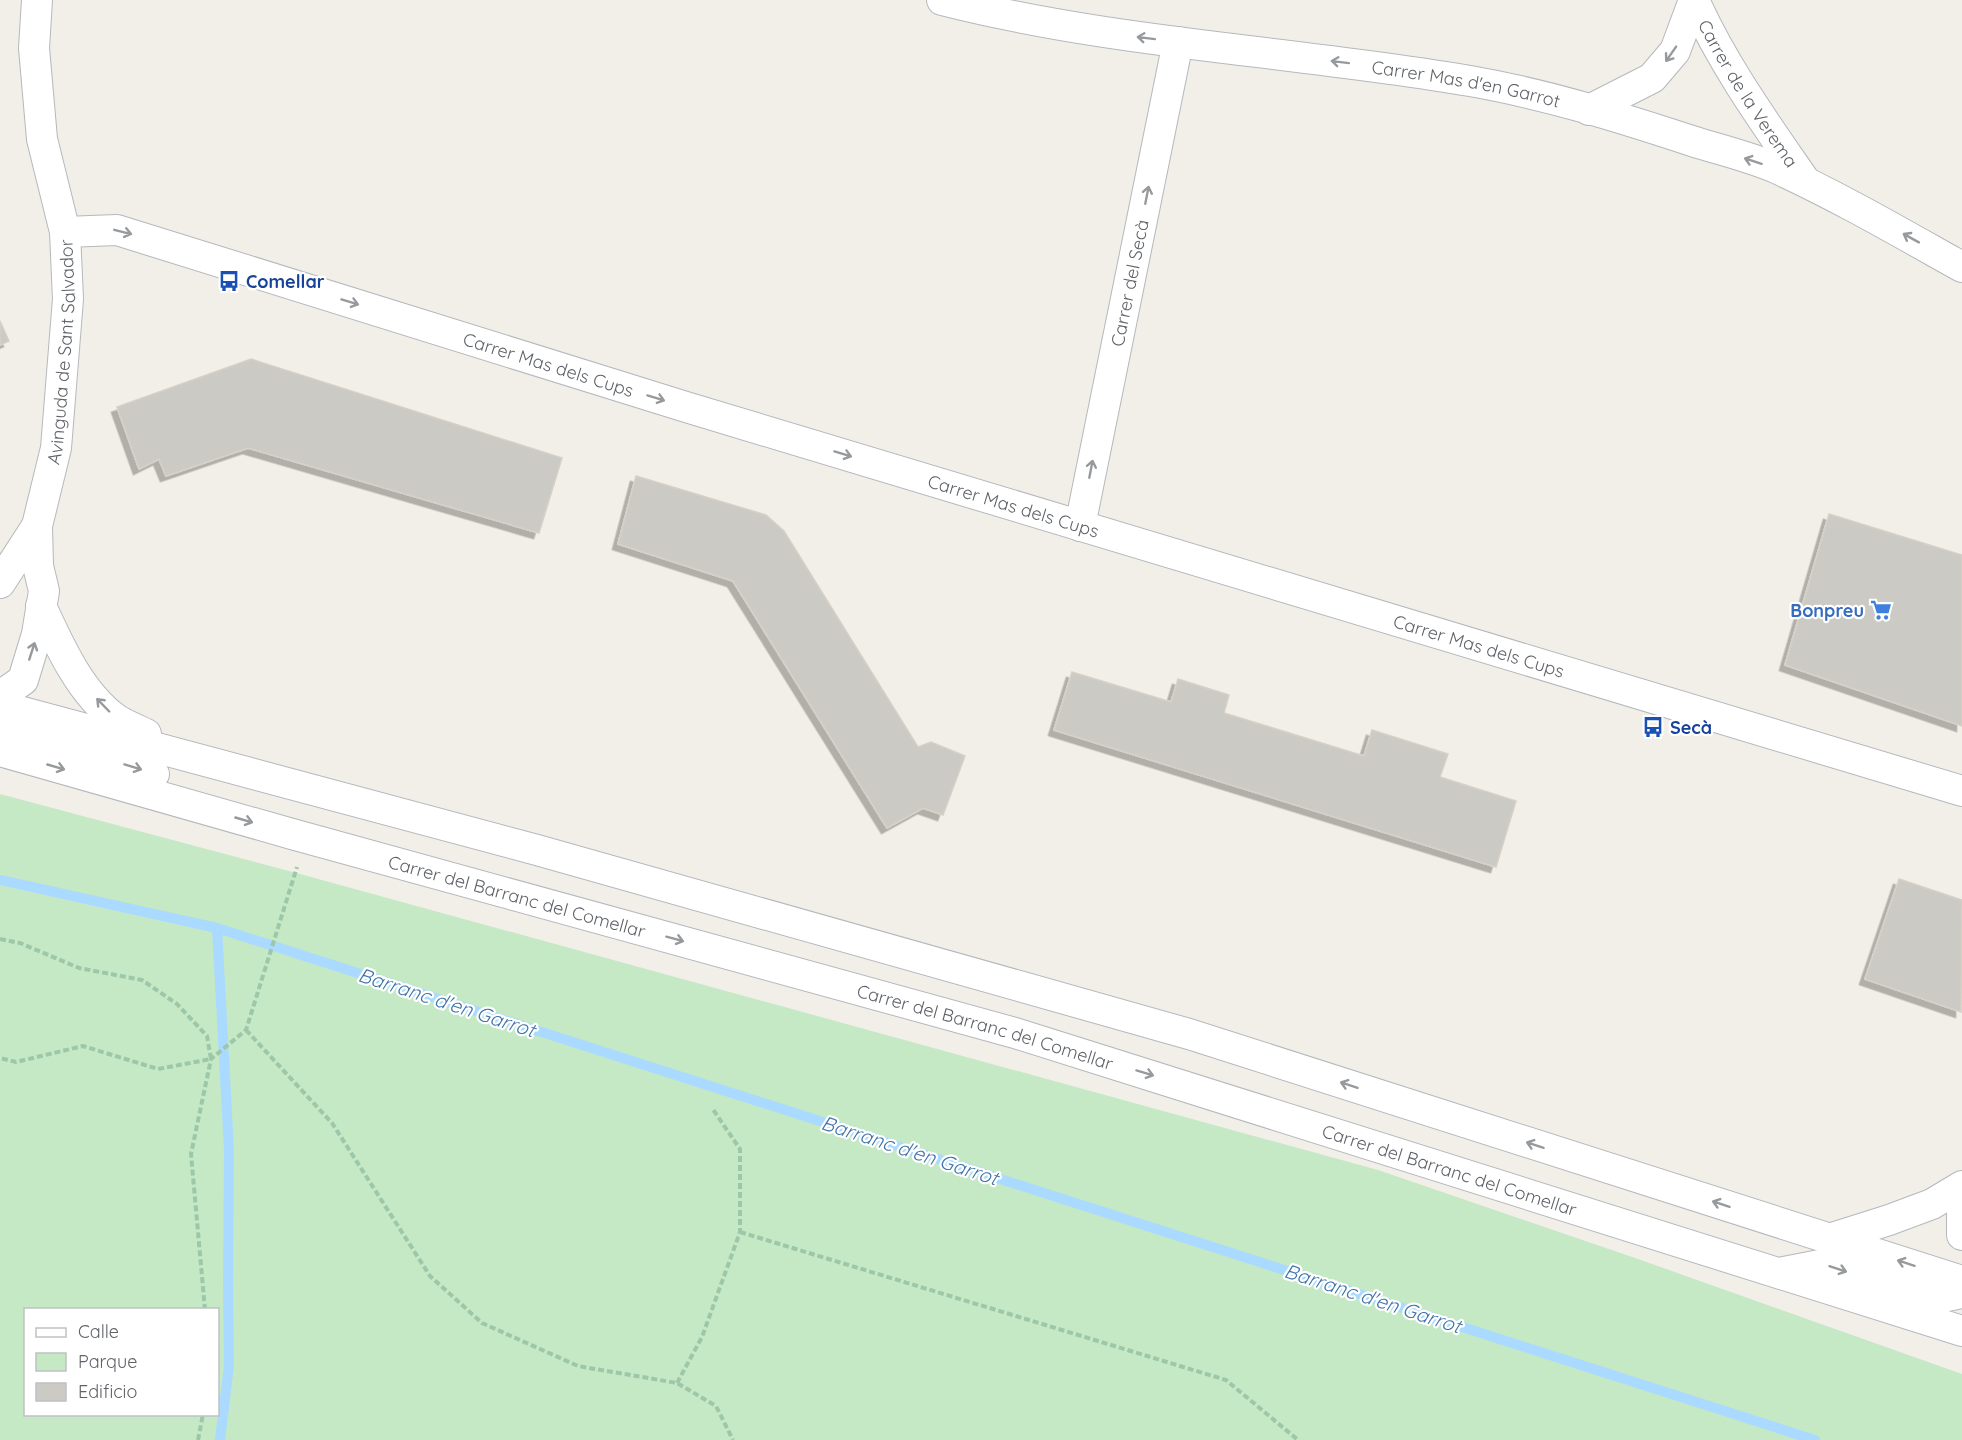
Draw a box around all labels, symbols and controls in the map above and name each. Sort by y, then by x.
street label: Carrer de la Verema [1694,16,1803,171]
one-way arrow [1137,32,1156,43]
one-way arrow [1665,45,1677,61]
street label: Carrer Mas d'en Garrot [1370,55,1563,112]
one-way arrow [1330,56,1350,67]
one-way arrow [1744,154,1763,165]
one-way arrow [1142,186,1153,205]
street label: Carrer del Secà [1105,217,1153,348]
one-way arrow [114,227,133,239]
one-way arrow [1903,232,1920,244]
street label: Avinguda de Sant Salvador [41,239,80,467]
bus stop icon: Comellar [217,269,241,293]
place label: Comellar [246,270,325,293]
one-way arrow [340,297,359,308]
street label: Carrer Mas dels Cups [460,327,637,402]
one-way arrow [646,393,665,404]
one-way arrow [833,449,852,460]
one-way arrow [1086,459,1097,479]
street label: Carrer Mas dels Cups [925,469,1102,542]
supermarket icon: Bonpreu [1869,598,1893,622]
place label: Bonpreu [1790,599,1864,622]
street label: Carrer Mas dels Cups [1391,609,1567,682]
one-way arrow [27,642,38,661]
one-way arrow [95,698,110,713]
bus stop icon: Secà [1641,715,1665,739]
place label: Secà [1670,716,1712,739]
one-way arrow [46,762,65,773]
one-way arrow [123,762,142,773]
one-way arrow [234,815,253,826]
street label: Carrer del Barranc del Comellar [386,850,648,942]
one-way arrow [665,934,684,945]
water label: Barranc d'en Garrot [356,962,541,1043]
street label: Carrer del Barranc del Comellar [854,979,1116,1075]
one-way arrow [1135,1068,1154,1079]
one-way arrow [1340,1079,1359,1090]
water label: Barranc d'en Garrot [819,1110,1004,1191]
street label: Carrer del Barranc del Comellar [1319,1119,1580,1221]
one-way arrow [1526,1139,1545,1150]
one-way arrow [1712,1198,1731,1209]
one-way arrow [1897,1257,1916,1268]
water label: Barranc d'en Garrot [1282,1258,1467,1339]
one-way arrow [1828,1264,1847,1275]
legend [24,1308,219,1416]
text: Calle [78,1320,119,1343]
text: Parque [78,1350,137,1373]
text: Edificio [78,1380,137,1403]

